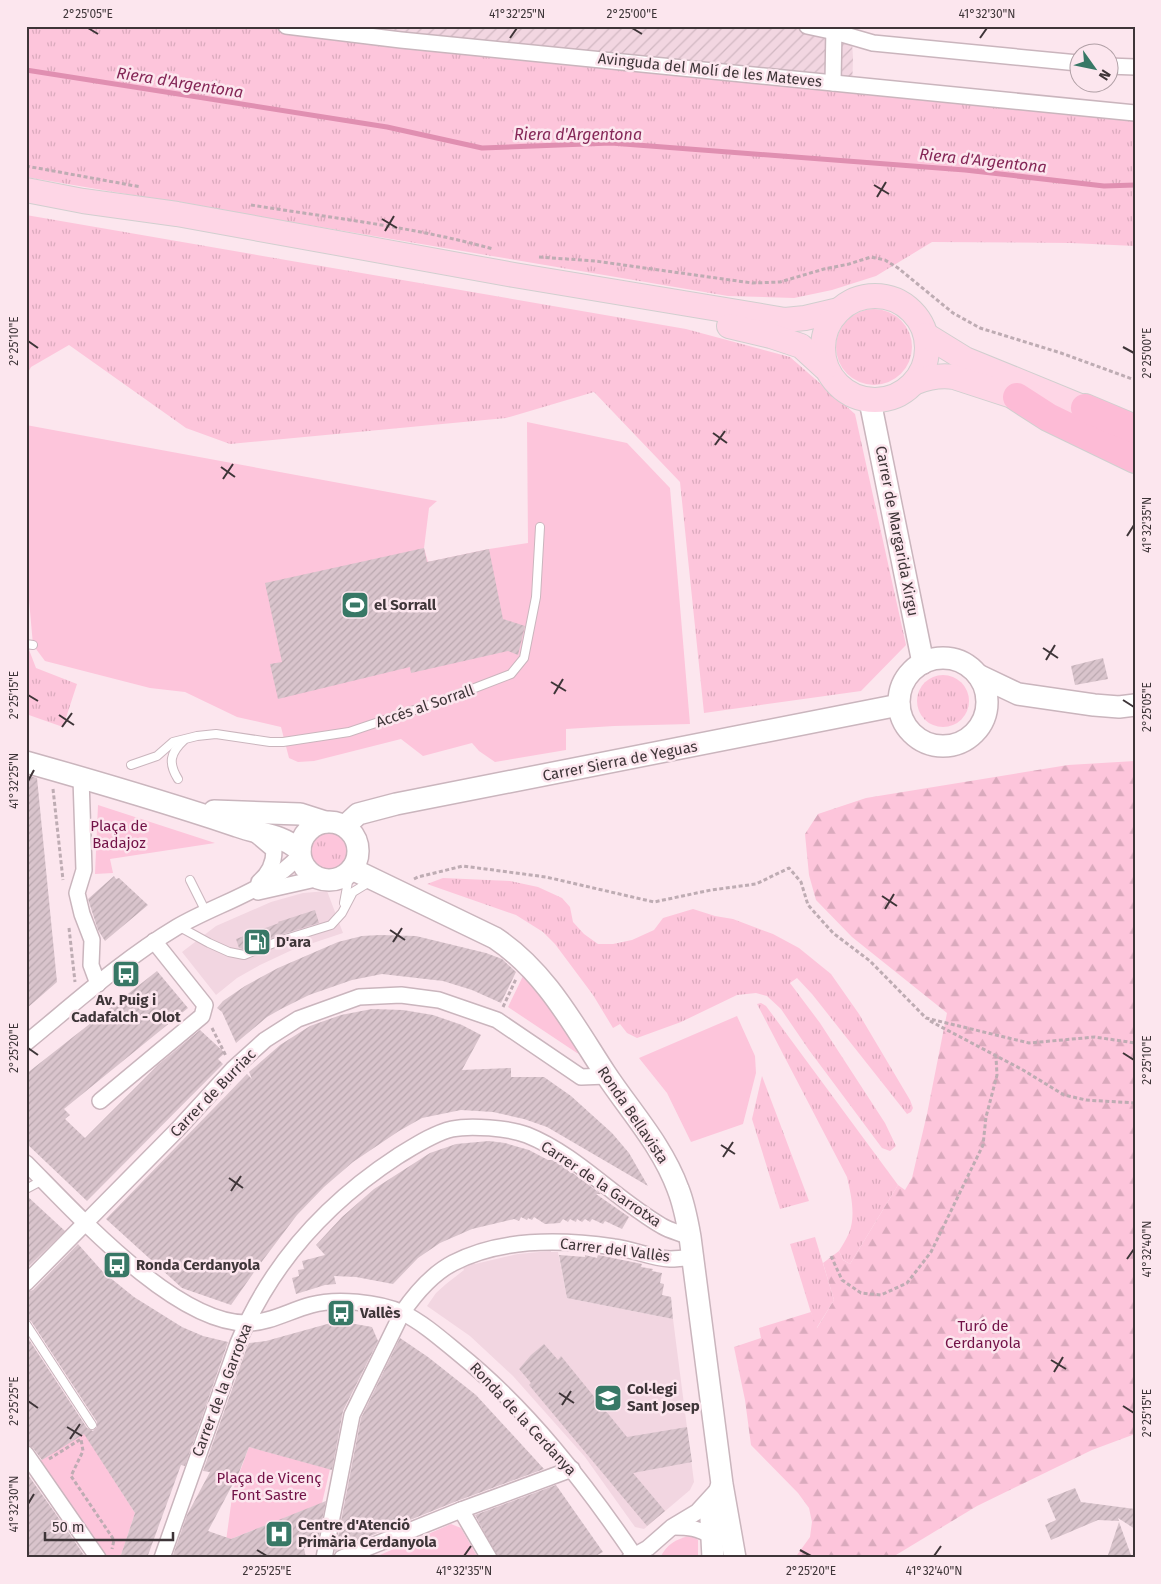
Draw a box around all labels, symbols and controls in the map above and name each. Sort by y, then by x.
text: 2°25'05"E [63,7,113,21]
text: 41°32'25"N [489,7,545,21]
text: 2°25'00"E [607,7,657,21]
text: 41°32'30"N [958,7,1016,21]
north arrow [1068,42,1118,92]
street label: Avinguda del Molí de les Mateves [597,49,823,91]
water label: Riera d'Argentona [115,63,245,102]
text: N [1095,66,1114,83]
water label: Riera d'Argentona [514,125,642,144]
water label: Riera d'Argentona [918,144,1048,177]
text: 2°25'10"E [7,316,21,366]
text: 2°25'00"E [1140,328,1154,378]
street label: Carrer de Margarida Xirgu [872,444,922,618]
text: 41°32'35"N [1140,497,1154,553]
sports icon: el Sorrall [340,590,370,620]
place label: el Sorrall [374,596,437,614]
text: 2°25'15"E [7,671,21,719]
street label: Accés al Sorrall [374,681,477,731]
text: 2°25'05"E [1140,682,1154,732]
street label: Carrer Sierra de Yeguas [541,737,699,785]
text: 41°32'25"N [7,753,21,809]
park label: Plaça de Badajoz [90,817,148,852]
fuel station icon: D'ara [242,927,272,957]
place label: D'ara [276,933,311,951]
bus stop icon: Av. Puig i Cadafalch - Olot [111,959,141,989]
place label: Av. Puig i Cadafalch - Olot [71,991,181,1026]
text: 2°25'20"E [7,1023,21,1073]
text: 2°25'10"E [1140,1035,1154,1085]
street label: Carrer de Burriac [166,1045,260,1141]
street label: Ronda Bellavista [594,1063,672,1167]
street label: Carrer de la Garrotxa [537,1137,665,1231]
text: 41°32'40"N [1140,1220,1154,1278]
street label: Carrer del Vallès [559,1234,671,1266]
bus stop icon: Ronda Cerdanyola [102,1250,132,1280]
place label: Ronda Cerdanyola [136,1256,260,1274]
bus stop icon: Vallès [326,1298,356,1328]
place label: Vallès [359,1304,400,1322]
park label: Turó de Cerdanyola [945,1317,1021,1352]
street label: Carrer de la Garrotxa [188,1321,256,1459]
street label: Ronda de la Cerdanya [466,1359,580,1479]
text: 2°25'25"E [7,1376,21,1426]
place label: Col·legi Sant Josep [627,1380,700,1415]
school or university icon: Col·legi Sant Josep [593,1383,623,1413]
text: 2°25'15"E [1140,1389,1154,1437]
park label: Plaça de Vicenç Font Sastre [217,1469,321,1504]
text: 41°32'30"N [7,1475,21,1533]
scale bar [45,1509,172,1541]
place label: Centre d'Atenció Primària Cerdanyola [298,1516,437,1551]
text: 50 m [52,1518,85,1536]
hospital icon: Centre d'Atenció Primària Cerdanyola [264,1519,294,1549]
text: 2°25'25"E [242,1564,292,1578]
text: 41°32'35"N [436,1564,492,1578]
text: 2°25'20"E [786,1564,836,1578]
text: 41°32'40"N [905,1564,963,1578]

